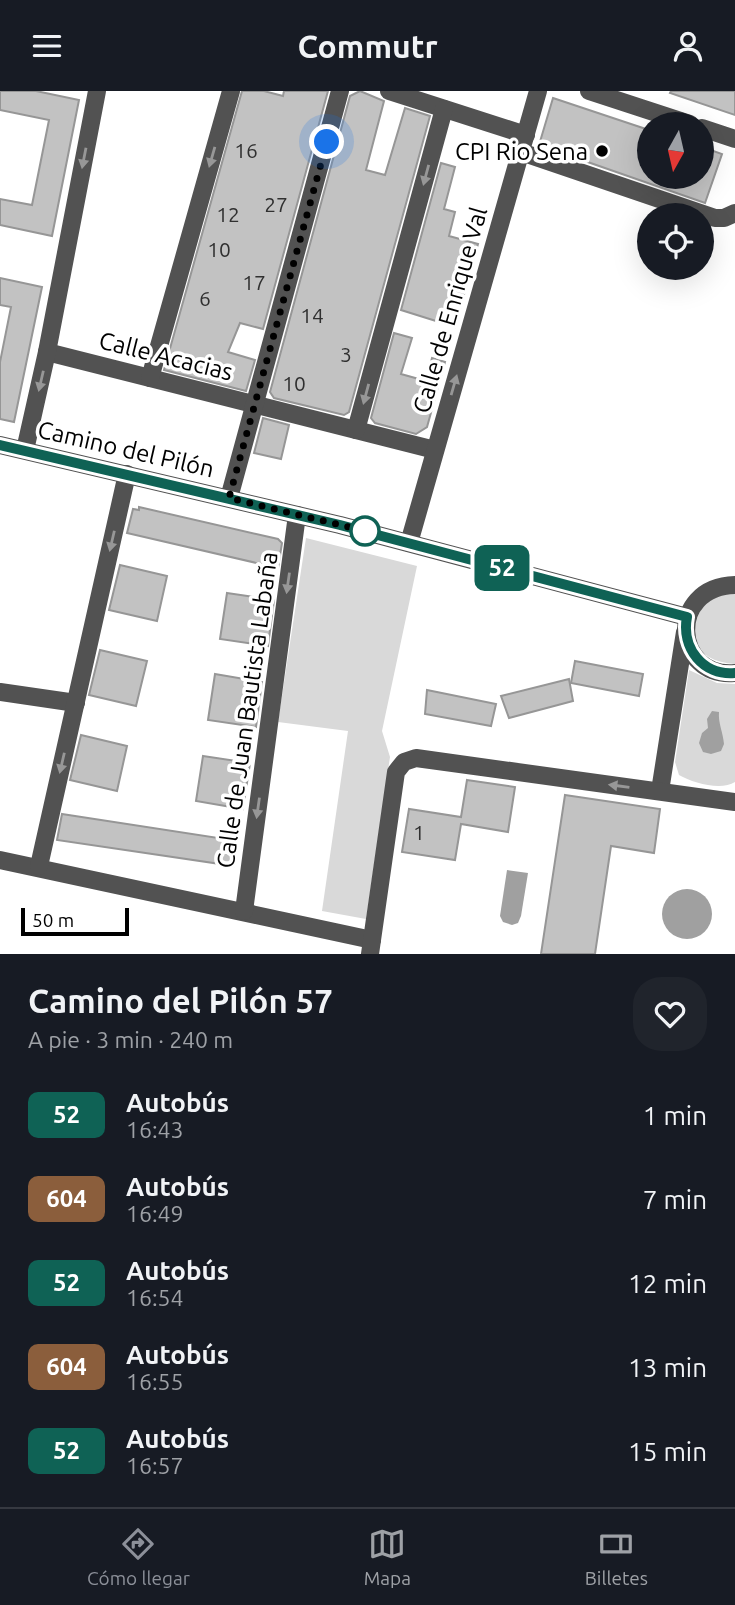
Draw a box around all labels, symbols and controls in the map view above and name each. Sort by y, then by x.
icon: menu [28,27,66,65]
icon: person [669,27,707,65]
text: Commutr [297,28,438,64]
north arrow [637,112,714,189]
map controls [637,112,714,280]
your location [309,124,344,159]
house number: 16 [234,138,258,162]
place label: CPI Rio Sena [455,138,588,165]
marker: CPI Rio Sena [594,143,610,159]
one-way arrow [207,146,217,167]
one-way arrow [79,147,90,169]
one-way arrow [420,164,431,186]
house number: 27 [264,192,288,216]
house number: 12 [216,202,240,226]
button: locate [637,203,714,280]
street label: Calle de Enrique Val [408,204,492,416]
house number: 10 [207,237,231,261]
house number: 17 [242,270,266,294]
house number: 6 [199,286,211,310]
house number: 14 [300,303,324,327]
street label: Calle Acacias [96,326,236,386]
house number: 3 [340,342,352,366]
one-way arrow [35,370,46,392]
house number: 10 [282,371,306,395]
one-way arrow [449,374,460,396]
one-way arrow [360,383,371,405]
street label: Camino del Pilón [35,416,217,482]
unlabelled marker [350,516,380,546]
one-way arrow [106,530,117,552]
line badge: 52 [470,545,534,591]
street label: Calle de Juan Bautista Labaña [211,550,283,870]
text: 52 [488,554,516,581]
one-way arrow [283,572,294,594]
one-way arrow [57,752,68,774]
one-way arrow [608,780,630,791]
one-way arrow [253,797,264,819]
house number: 1 [413,820,425,844]
scale bar [21,905,130,937]
text: 50 m [32,909,74,931]
button: heart [633,977,707,1051]
text: Camino del Pilón 57 [28,982,333,1019]
text: A pie · 3 min · 240 m [28,1027,233,1052]
text: Autobús [126,1088,229,1117]
text: 52 [53,1101,80,1128]
text: 1 min [643,1101,707,1130]
text: 16:43 [126,1117,184,1142]
text: Autobús [126,1172,229,1201]
text: 604 [46,1185,87,1212]
text: 7 min [643,1185,707,1214]
text: 16:49 [126,1201,184,1226]
text: Autobús [126,1256,229,1285]
text: 52 [53,1269,80,1296]
text: 12 min [628,1269,707,1298]
text: 16:54 [126,1285,184,1310]
text: Autobús [126,1340,229,1369]
text: 604 [46,1353,87,1380]
text: 13 min [628,1353,707,1382]
text: 16:55 [126,1369,184,1394]
text: Autobús [126,1424,229,1453]
text: 52 [53,1437,80,1464]
text: 15 min [628,1437,707,1466]
text: 16:57 [126,1453,184,1478]
tab: Cómo llegar [87,1525,190,1589]
tab: Mapa [364,1525,411,1589]
tab: Billetes [585,1525,648,1589]

